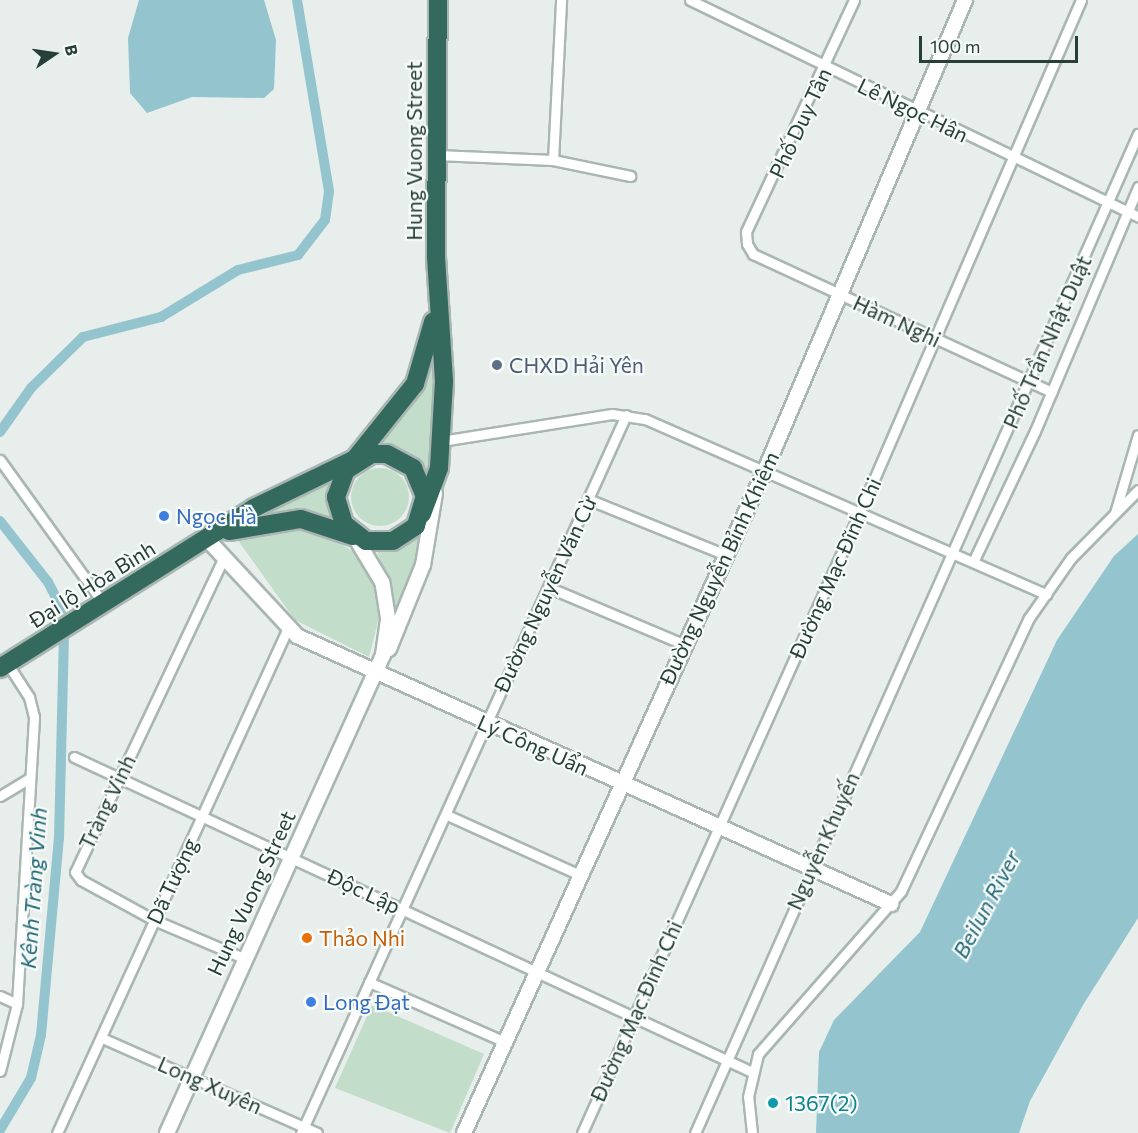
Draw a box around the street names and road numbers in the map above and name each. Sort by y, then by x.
street label: Hung Vuong Street [401,61,427,241]
street label: Phố Duy Tân [764,64,836,182]
street label: Lê Ngọc Hân [854,72,972,148]
street label: Phố Trần Nhật Duật [998,252,1096,432]
street label: Hàm Nghi [849,290,945,352]
street label: Đường Nguyễn Bỉnh Khiêm [654,448,784,688]
street label: Đường Mạc Đĩnh Chi [784,474,886,662]
street label: Đường Nguyễn Văn Cừ [488,492,602,696]
street label: Đại lộ Hòa Bình [24,535,160,633]
street label: Lý Công Uẩn [474,709,592,781]
street label: Tràng Vinh [73,751,141,853]
street label: Nguyễn Khuyến [781,768,865,914]
street label: Hung Vuong Street [202,806,300,980]
street label: Dã Tượng [141,834,203,928]
street label: Độc Lập [323,863,405,919]
street label: Đường Mạc Đĩnh Chi [585,917,687,1105]
street label: Long Xuyên [154,1051,266,1119]

